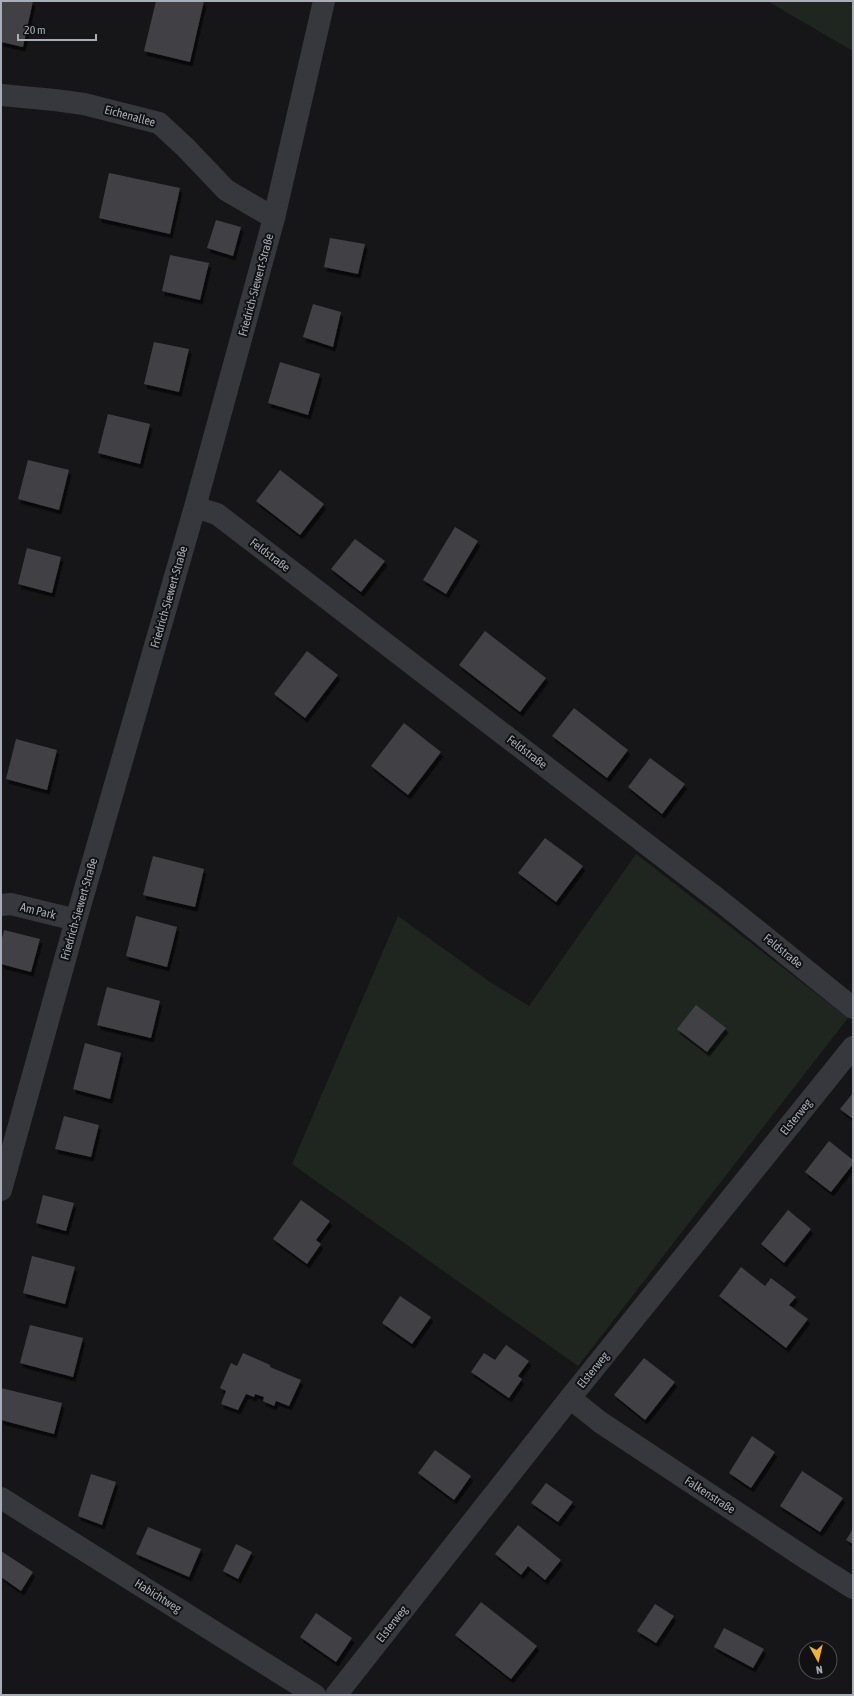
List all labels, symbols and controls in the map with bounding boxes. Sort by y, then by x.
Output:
scale bar [18,16,96,42]
text: 20 m [24,23,46,37]
street label: Eichenallee [103,103,157,129]
street label: Friedrich-Siewert-Straße [236,232,276,338]
street label: Feldstraße [247,535,293,575]
street label: Friedrich-Siewert-Straße [148,544,190,650]
street label: Feldstraße [504,732,550,772]
street label: Friedrich-Siewert-Straße [58,856,100,962]
street label: Am Park [19,900,58,922]
street label: Feldstraße [761,931,805,971]
street label: Elsterweg [777,1095,815,1138]
street label: Elsterweg [574,1348,612,1391]
street label: Falkenstraße [682,1474,738,1516]
street label: Habichtweg [132,1576,185,1616]
street label: Elsterweg [373,1602,411,1645]
north arrow [798,1640,838,1680]
text: N [815,1664,823,1676]

